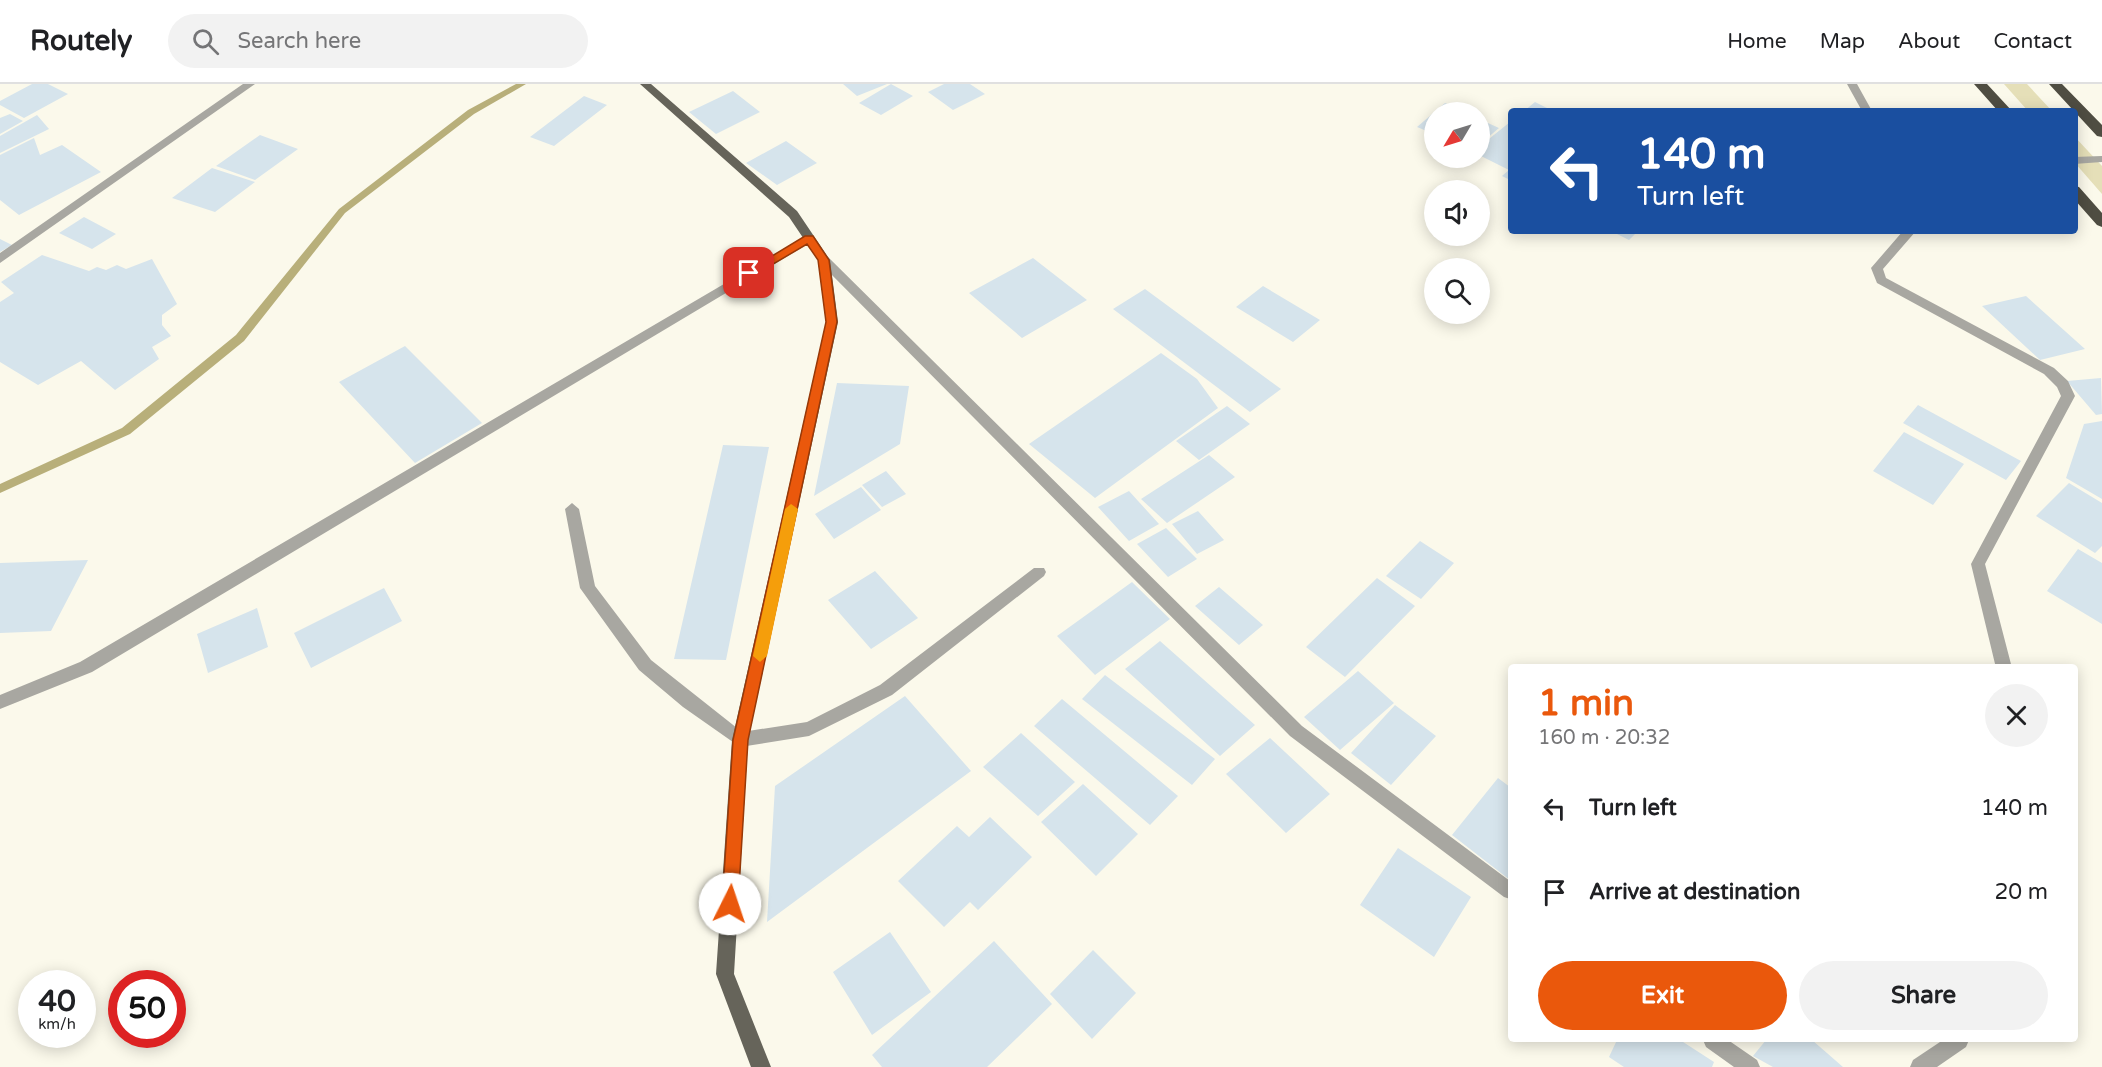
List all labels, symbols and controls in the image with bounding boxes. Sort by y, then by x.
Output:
search box [168,14,588,68]
text: Routely [30,24,132,58]
icon: search [189,25,222,58]
text: Search here [237,28,361,54]
text: Home [1727,29,1787,54]
text: Map [1820,29,1865,54]
text: About [1898,29,1960,54]
text: Contact [1993,29,2072,54]
north arrow [1424,102,1490,168]
map controls [1424,102,1490,324]
text: 140 m [1637,129,1766,180]
icon: left [1538,132,1616,210]
button: sound [1424,180,1490,246]
text: Turn left [1637,180,1744,213]
pin [723,247,774,298]
icon: arrive [732,256,765,289]
button: search [1424,258,1490,324]
text: 1 min [1538,682,1634,725]
button: close [1985,684,2048,747]
text: 160 m · 20:32 [1538,726,1670,750]
icon: left [1538,792,1571,825]
text: Turn left [1589,795,1677,821]
text: 140 m [1981,795,2048,821]
position arrow [698,872,762,936]
icon: arrive [1538,876,1571,909]
text: Arrive at destination [1589,879,1800,905]
text: 20 m [1994,879,2048,905]
button: Exit [1538,961,1787,1030]
button: Share [1799,961,2048,1030]
speed limit sign: 50 [108,970,186,1048]
text: 40 [38,983,76,1020]
text: km/h [38,1015,76,1033]

